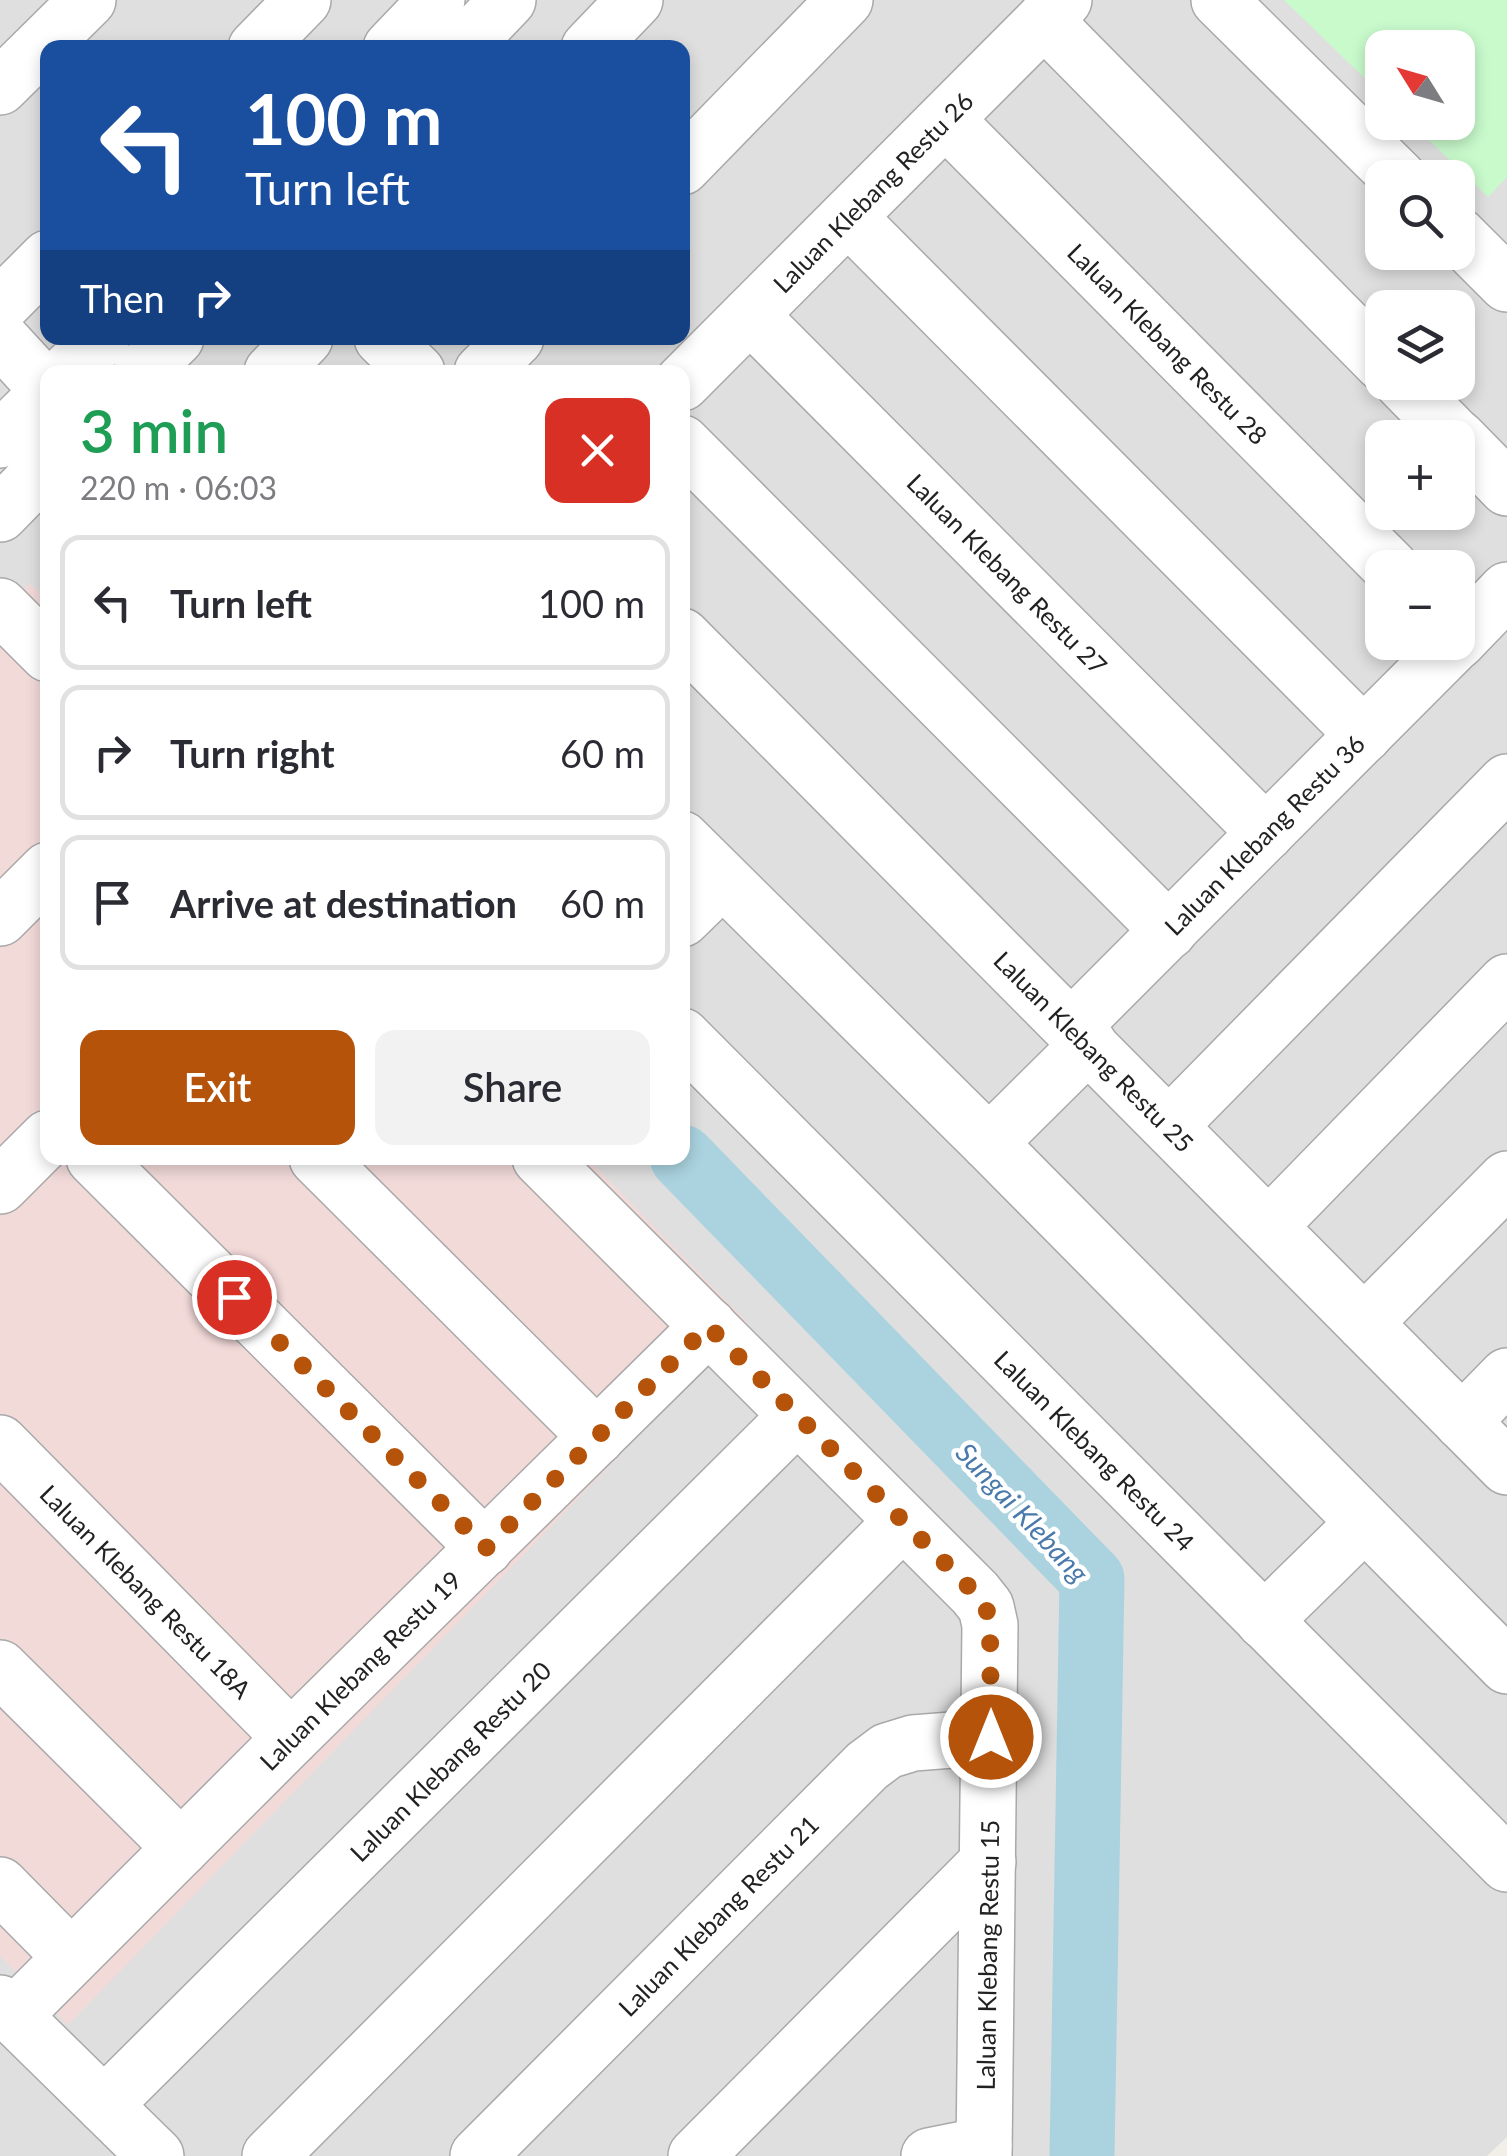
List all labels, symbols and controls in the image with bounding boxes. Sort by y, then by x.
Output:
north arrow [1365,30,1475,140]
map controls [1365,30,1475,660]
text: 100 m [245,76,442,160]
icon: left [80,80,210,210]
street label: Laluan Klebang Restu 26 [766,85,979,298]
button: search [1365,160,1475,270]
text: Turn left [245,161,410,215]
street label: Laluan Klebang Restu 28 [1062,237,1274,450]
icon: right [185,270,240,325]
text: Then [80,275,165,321]
button: layers [1365,290,1475,400]
text: 3 min [80,394,228,466]
button: close [545,398,650,503]
button: + [1365,420,1475,530]
street label: Laluan Klebang Restu 27 [901,467,1114,680]
text: 220 m · 06:03 [80,468,277,507]
button: − [1365,550,1475,660]
icon: left [85,575,140,630]
text: Turn left [170,580,312,626]
text: 100 m [538,580,645,626]
icon: right [85,725,140,780]
street label: Laluan Klebang Restu 36 [1158,728,1370,941]
text: Turn right [170,730,335,776]
text: 60 m [560,730,645,776]
icon: arrive [85,875,140,930]
text: Arrive at destination [170,880,517,926]
text: 60 m [560,880,645,926]
street label: Laluan Klebang Restu 25 [988,945,1200,1158]
button: Exit [80,1030,355,1145]
button: Share [375,1030,650,1145]
pin [192,1255,277,1340]
icon: arrive [207,1270,262,1325]
street label: Laluan Klebang Restu 24 [989,1344,1201,1557]
water label: Sungai Klebang [950,1435,1097,1589]
street label: Laluan Klebang Restu 18A [34,1478,258,1704]
street label: Laluan Klebang Restu 19 [253,1564,467,1776]
street label: Laluan Klebang Restu 20 [344,1655,557,1867]
position arrow [939,1685,1043,1789]
street label: Laluan Klebang Restu 21 [612,1809,824,2022]
street label: Laluan Klebang Restu 15 [970,1820,1004,2090]

